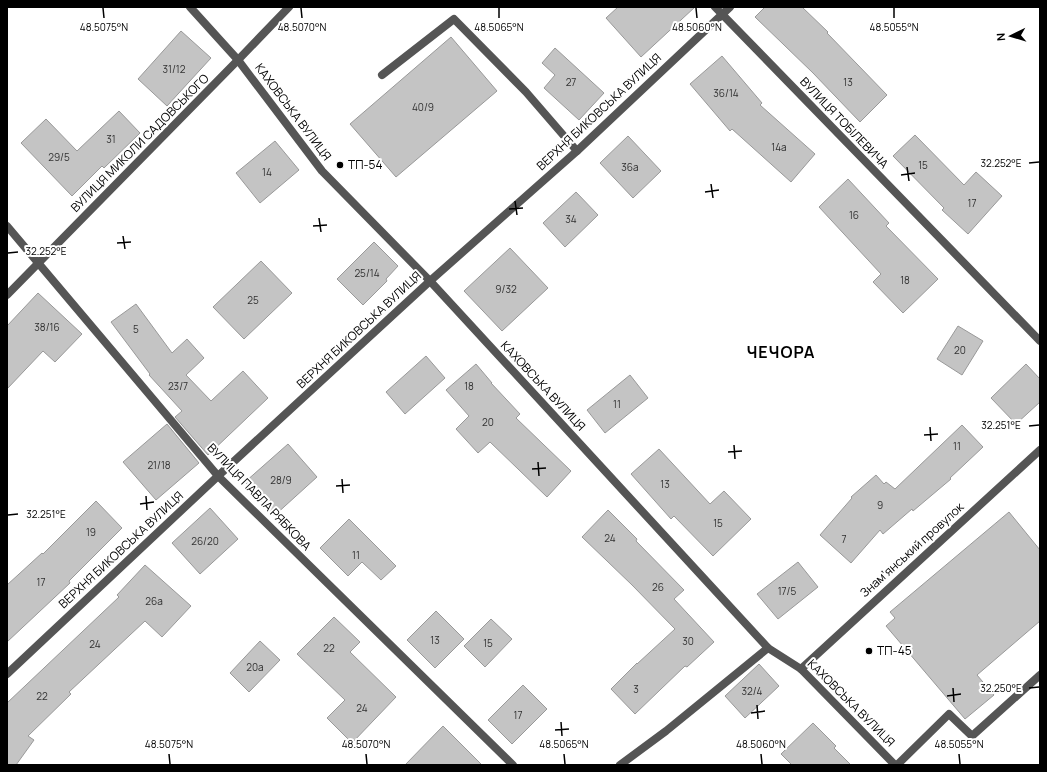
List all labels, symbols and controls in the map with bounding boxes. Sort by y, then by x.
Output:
north arrow [991,16,1031,56]
text: 48.5075°N [80,20,128,34]
text: 48.5070°N [278,20,326,34]
text: 48.5065°N [474,20,524,34]
text: 48.5060°N [672,20,722,34]
text: 48.5055°N [869,20,919,34]
text: N [993,32,1008,42]
street label: ВЕРХНЯ БИКОВСЬКА ВУЛИЦЯ [533,49,665,174]
street label: КАХОВСЬКА ВУЛИЦЯ [251,60,335,164]
house number: 31/12 [163,62,186,76]
street label: ВУЛИЦЯ МИКОЛИ САДОВСЬКОГО [67,70,213,215]
street label: ВУЛИЦЯ ТОБІЛЕВИЧА [796,73,893,172]
house number: 27 [566,75,576,89]
house number: 13 [843,75,853,89]
house number: 36/14 [713,86,739,100]
house number: 40/9 [412,100,434,114]
house number: 31 [106,132,116,146]
house number: 14а [771,140,787,154]
house number: 29/5 [48,150,70,164]
place label: ТП-54 [348,156,383,173]
text: 32.252°E [981,156,1022,170]
house number: 15 [918,158,928,172]
marker: ТП-54 [335,160,345,170]
house number: 36а [621,160,639,174]
house number: 14 [262,165,272,179]
house number: 17 [968,196,976,210]
house number: 16 [849,208,859,222]
house number: 34 [565,212,577,226]
text: 32.252°E [26,244,67,258]
house number: 25/14 [354,266,380,280]
street label: ВЕРХНЯ БИКОВСЬКА ВУЛИЦЯ [293,267,425,392]
house number: 18 [900,273,910,287]
house number: 9/32 [495,282,517,296]
house number: 25 [247,293,259,307]
house number: 38/16 [34,320,60,334]
house number: 5 [133,322,139,336]
street label: КАХОВСЬКА ВУЛИЦЯ [497,337,590,434]
district label: ЧЕЧОРА [746,341,816,363]
house number: 20 [954,343,966,357]
house number: 23/7 [168,379,188,393]
house number: 18 [464,379,474,393]
house number: 11 [613,397,621,411]
house number: 20 [482,415,494,429]
text: 32.251°E [981,418,1021,432]
street label: ВУЛИЦЯ ПАВЛА РЯБКОВА [204,439,315,554]
house number: 11 [953,439,961,453]
house number: 21/18 [147,458,171,472]
house number: 28/9 [270,473,292,487]
house number: 13 [660,477,670,491]
street label: ВЕРХНЯ БИКОВСЬКА ВУЛИЦЯ [55,487,187,612]
street label: Знамʼянський провулок [856,498,968,601]
house number: 9 [877,498,883,512]
text: 32.251°E [26,507,66,521]
house number: 15 [713,516,723,530]
house number: 19 [86,525,96,539]
house number: 24 [604,531,616,545]
house number: 7 [841,532,847,546]
house number: 26/20 [191,534,219,548]
house number: 11 [352,548,360,562]
house number: 17 [37,575,45,589]
house number: 26 [652,580,664,594]
house number: 17/5 [778,584,797,598]
house number: 26а [145,594,163,608]
house number: 13 [430,633,440,647]
house number: 30 [682,634,694,648]
house number: 15 [483,636,493,650]
house number: 24 [89,637,101,651]
house number: 22 [323,641,335,655]
place label: ТП-45 [877,642,912,659]
marker: ТП-45 [864,646,874,656]
street label: КАХОВСЬКА ВУЛИЦЯ [804,655,899,750]
house number: 20а [246,660,264,674]
text: 32.250°E [980,681,1022,695]
house number: 3 [633,682,639,696]
house number: 32/4 [741,684,763,698]
house number: 22 [36,689,48,703]
house number: 24 [356,701,368,715]
house number: 17 [514,708,522,722]
text: 48.5075°N [145,737,193,751]
text: 48.5070°N [342,737,390,751]
text: 48.5065°N [539,737,589,751]
text: 48.5060°N [736,737,786,751]
text: 48.5055°N [934,737,984,751]

